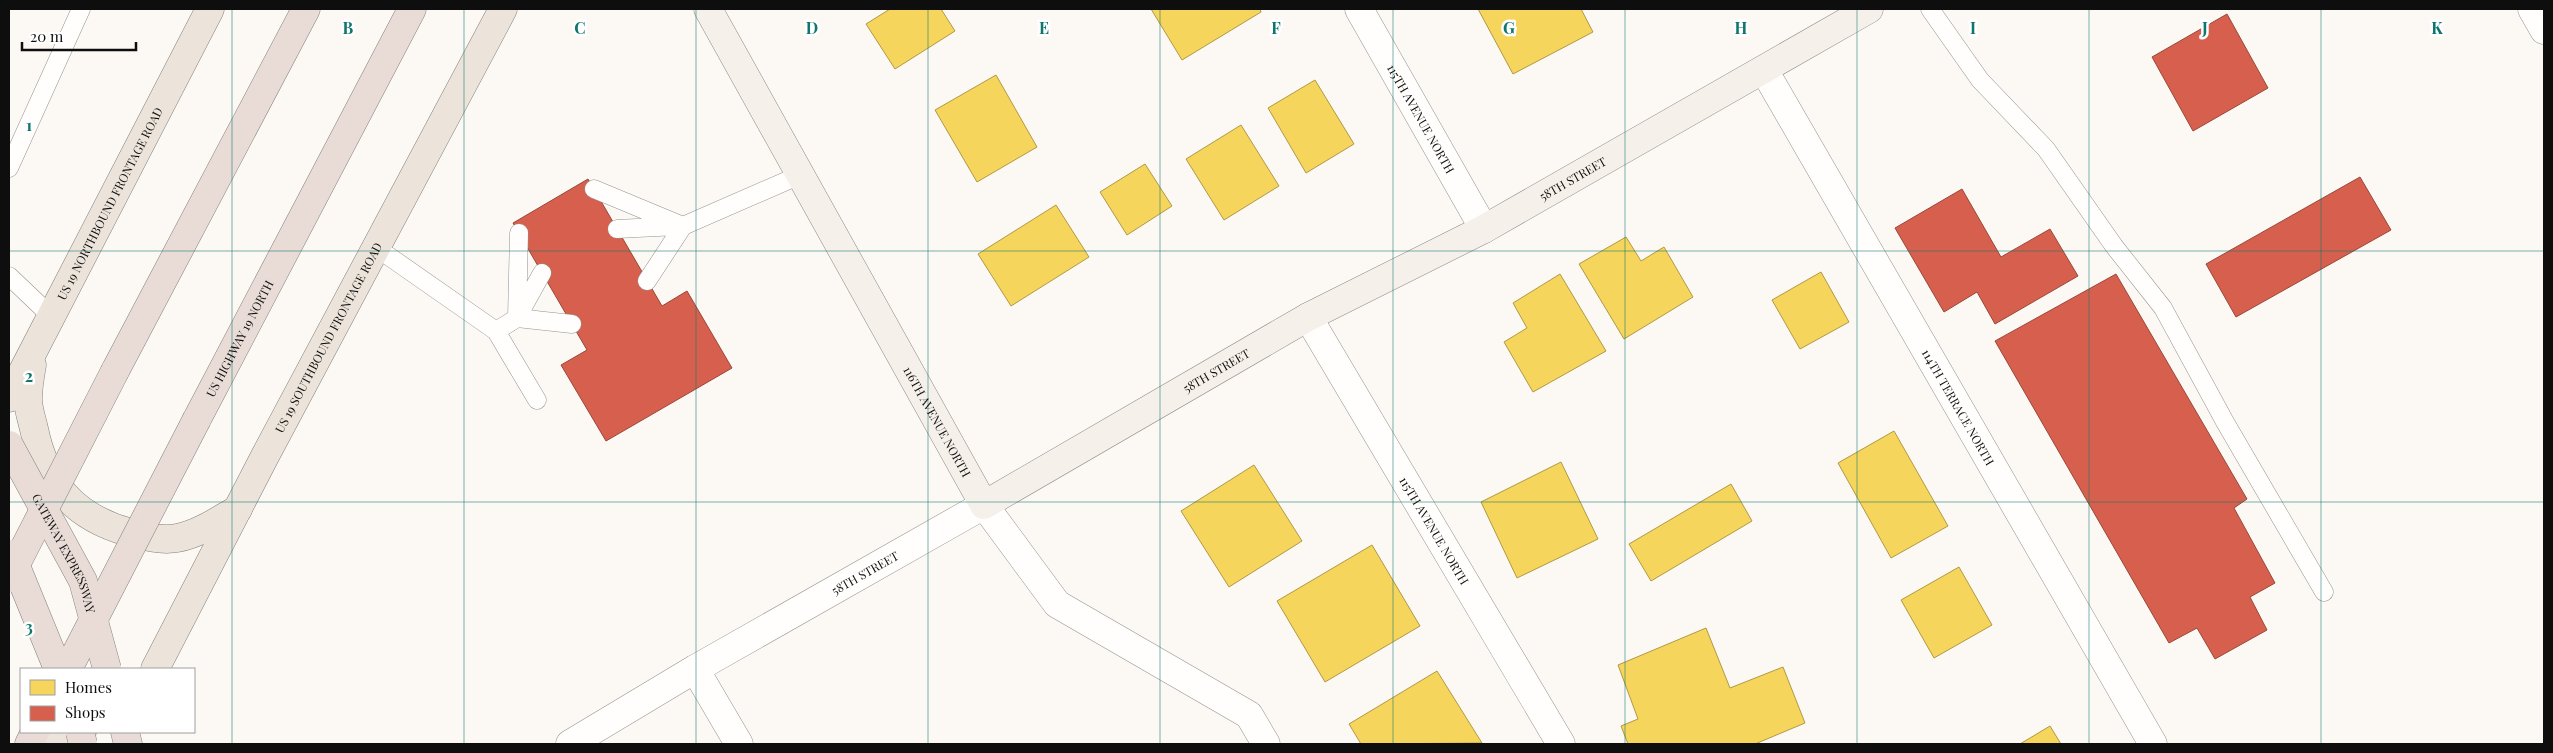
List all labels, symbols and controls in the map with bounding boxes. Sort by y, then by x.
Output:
text: B [343,17,354,38]
text: C [574,17,586,38]
text: D [806,17,818,38]
text: E [1039,17,1049,38]
text: F [1271,17,1281,38]
text: G [1503,17,1515,38]
text: H [1735,17,1748,38]
text: I [1970,17,1976,38]
text: J [2201,17,2208,38]
text: K [2431,17,2443,38]
scale bar [22,20,136,52]
text: 20 m [30,26,64,46]
street label: 115TH AVENUE NORTH [1384,61,1459,176]
street label: US 19 NORTHBOUND FRONTAGE ROAD [53,104,166,303]
text: 1 [26,114,32,135]
street label: 58TH STREET [1536,153,1609,204]
street label: US 19 SOUTHBOUND FRONTAGE ROAD [271,239,385,435]
street label: US HIGHWAY 19 NORTH [202,277,277,400]
street label: 58TH STREET [1180,344,1253,396]
street label: 114TH TERRACE NORTH [1919,346,1998,468]
street label: 116TH AVENUE NORTH [900,363,975,480]
text: 2 [25,365,33,386]
street label: 115TH AVENUE NORTH [1396,473,1473,587]
street label: GATEWAY EXPRESSWAY [29,491,100,616]
street label: 58TH STREET [828,547,902,598]
text: 3 [25,616,33,637]
legend [20,668,195,733]
text: Homes [65,677,112,697]
text: Shops [65,702,106,722]

